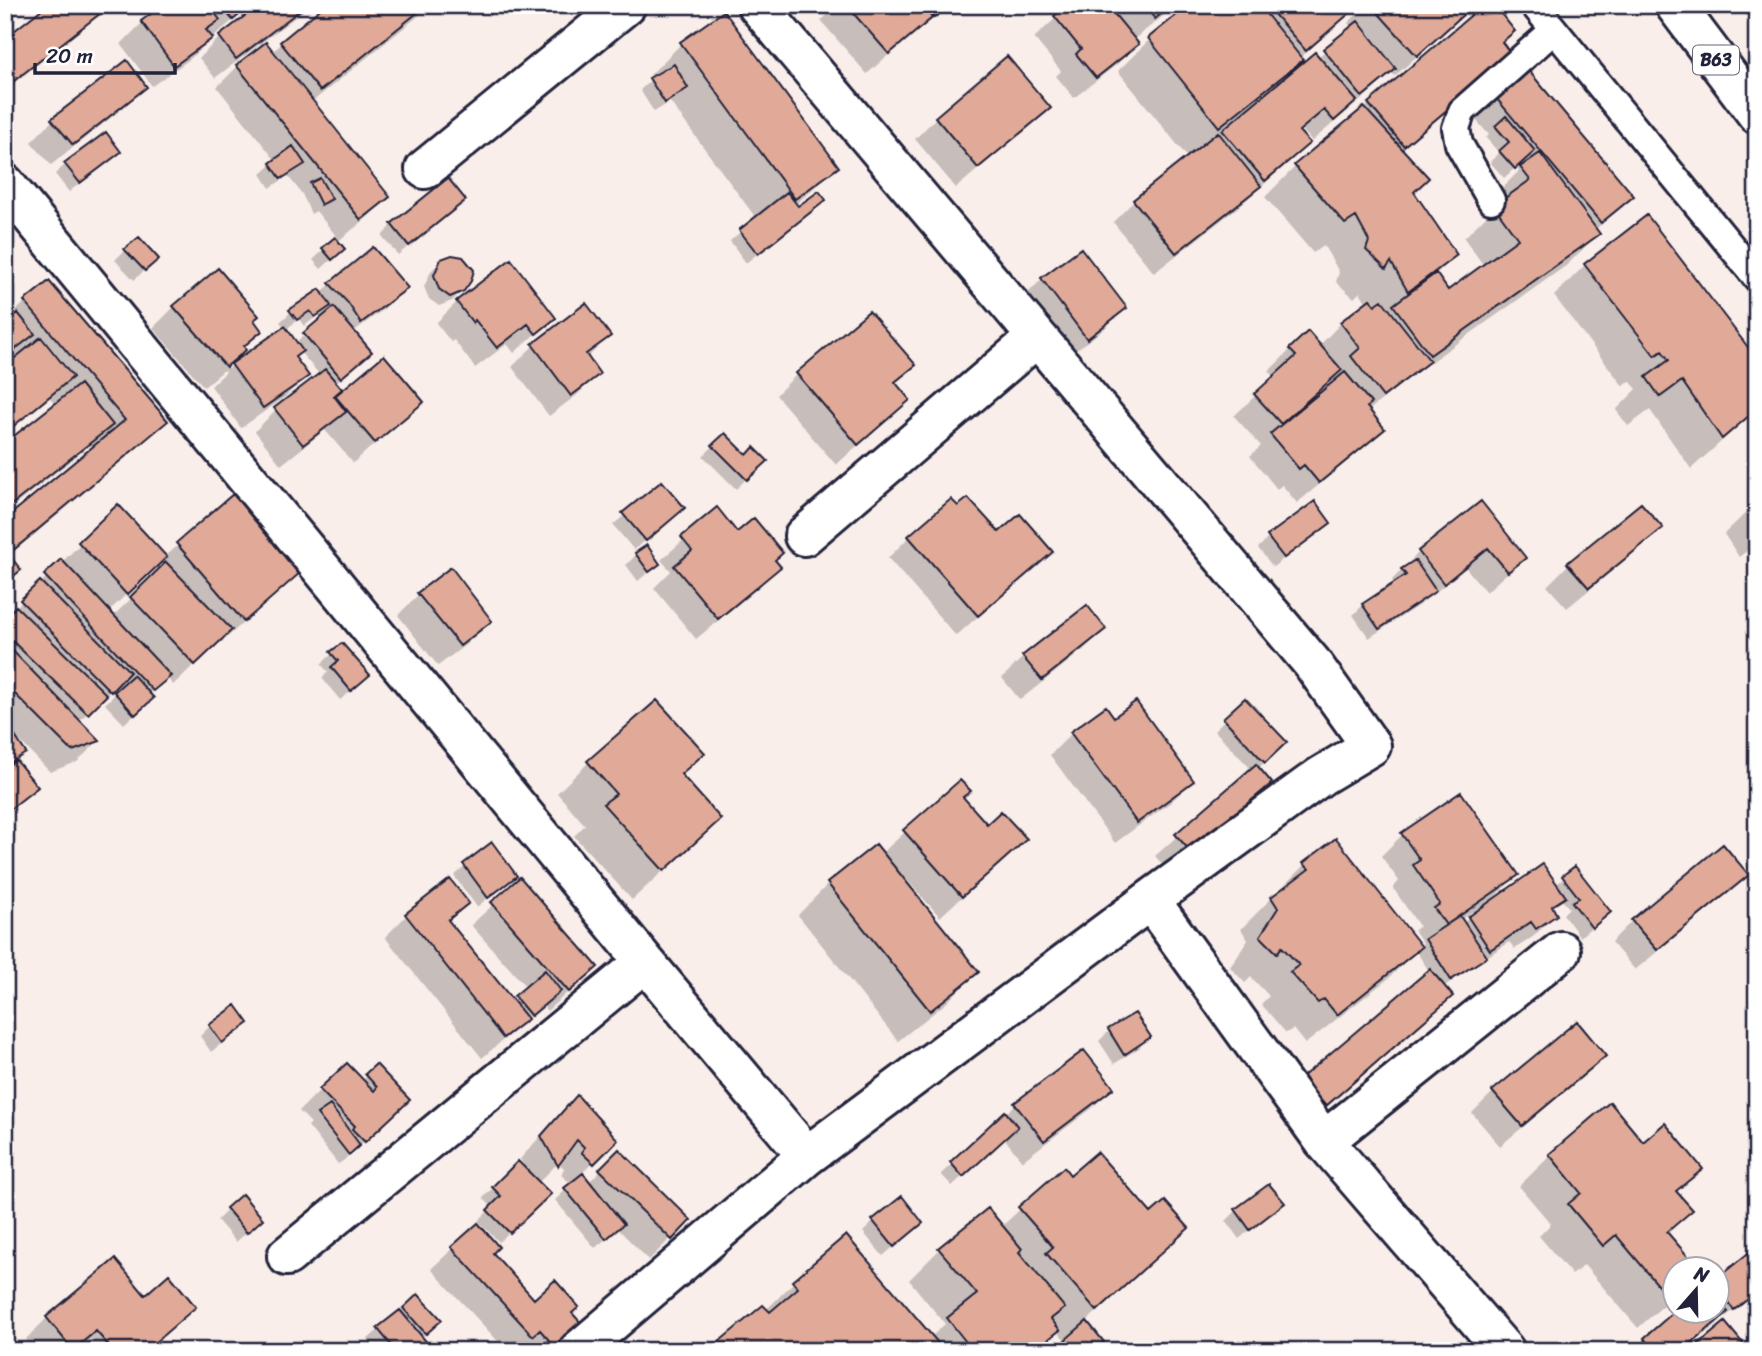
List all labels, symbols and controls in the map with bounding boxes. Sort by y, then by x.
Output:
scale bar [35,32,175,76]
text: 20 m [46,37,93,75]
road number: B63 [1693,46,1739,74]
north arrow [1660,1254,1730,1324]
text: N [1689,1256,1714,1293]

